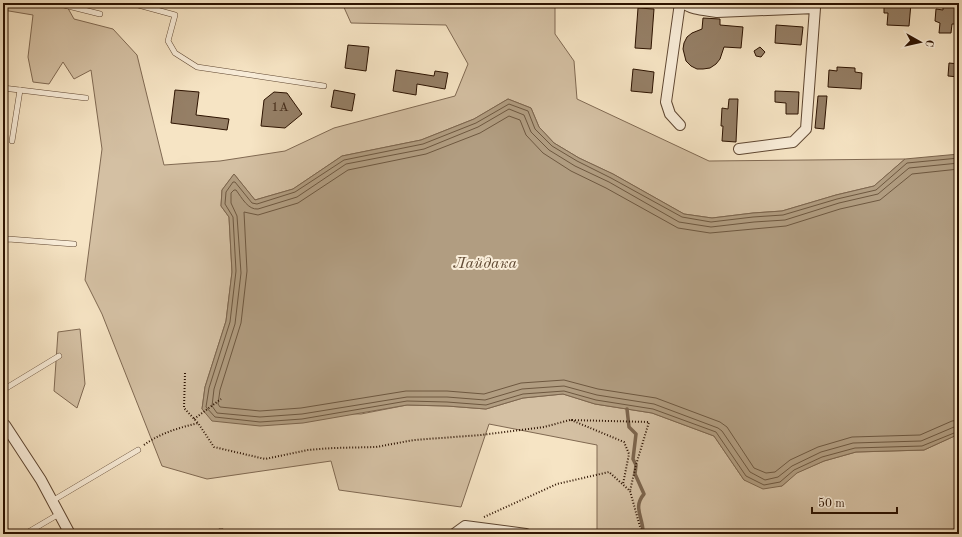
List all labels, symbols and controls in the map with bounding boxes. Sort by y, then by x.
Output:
north arrow [900,22,940,62]
text: С [922,39,934,48]
house number: 1А [271,101,289,114]
water label: Лайдака [453,256,517,272]
scale bar [812,489,897,515]
text: 50 m [818,497,845,510]

